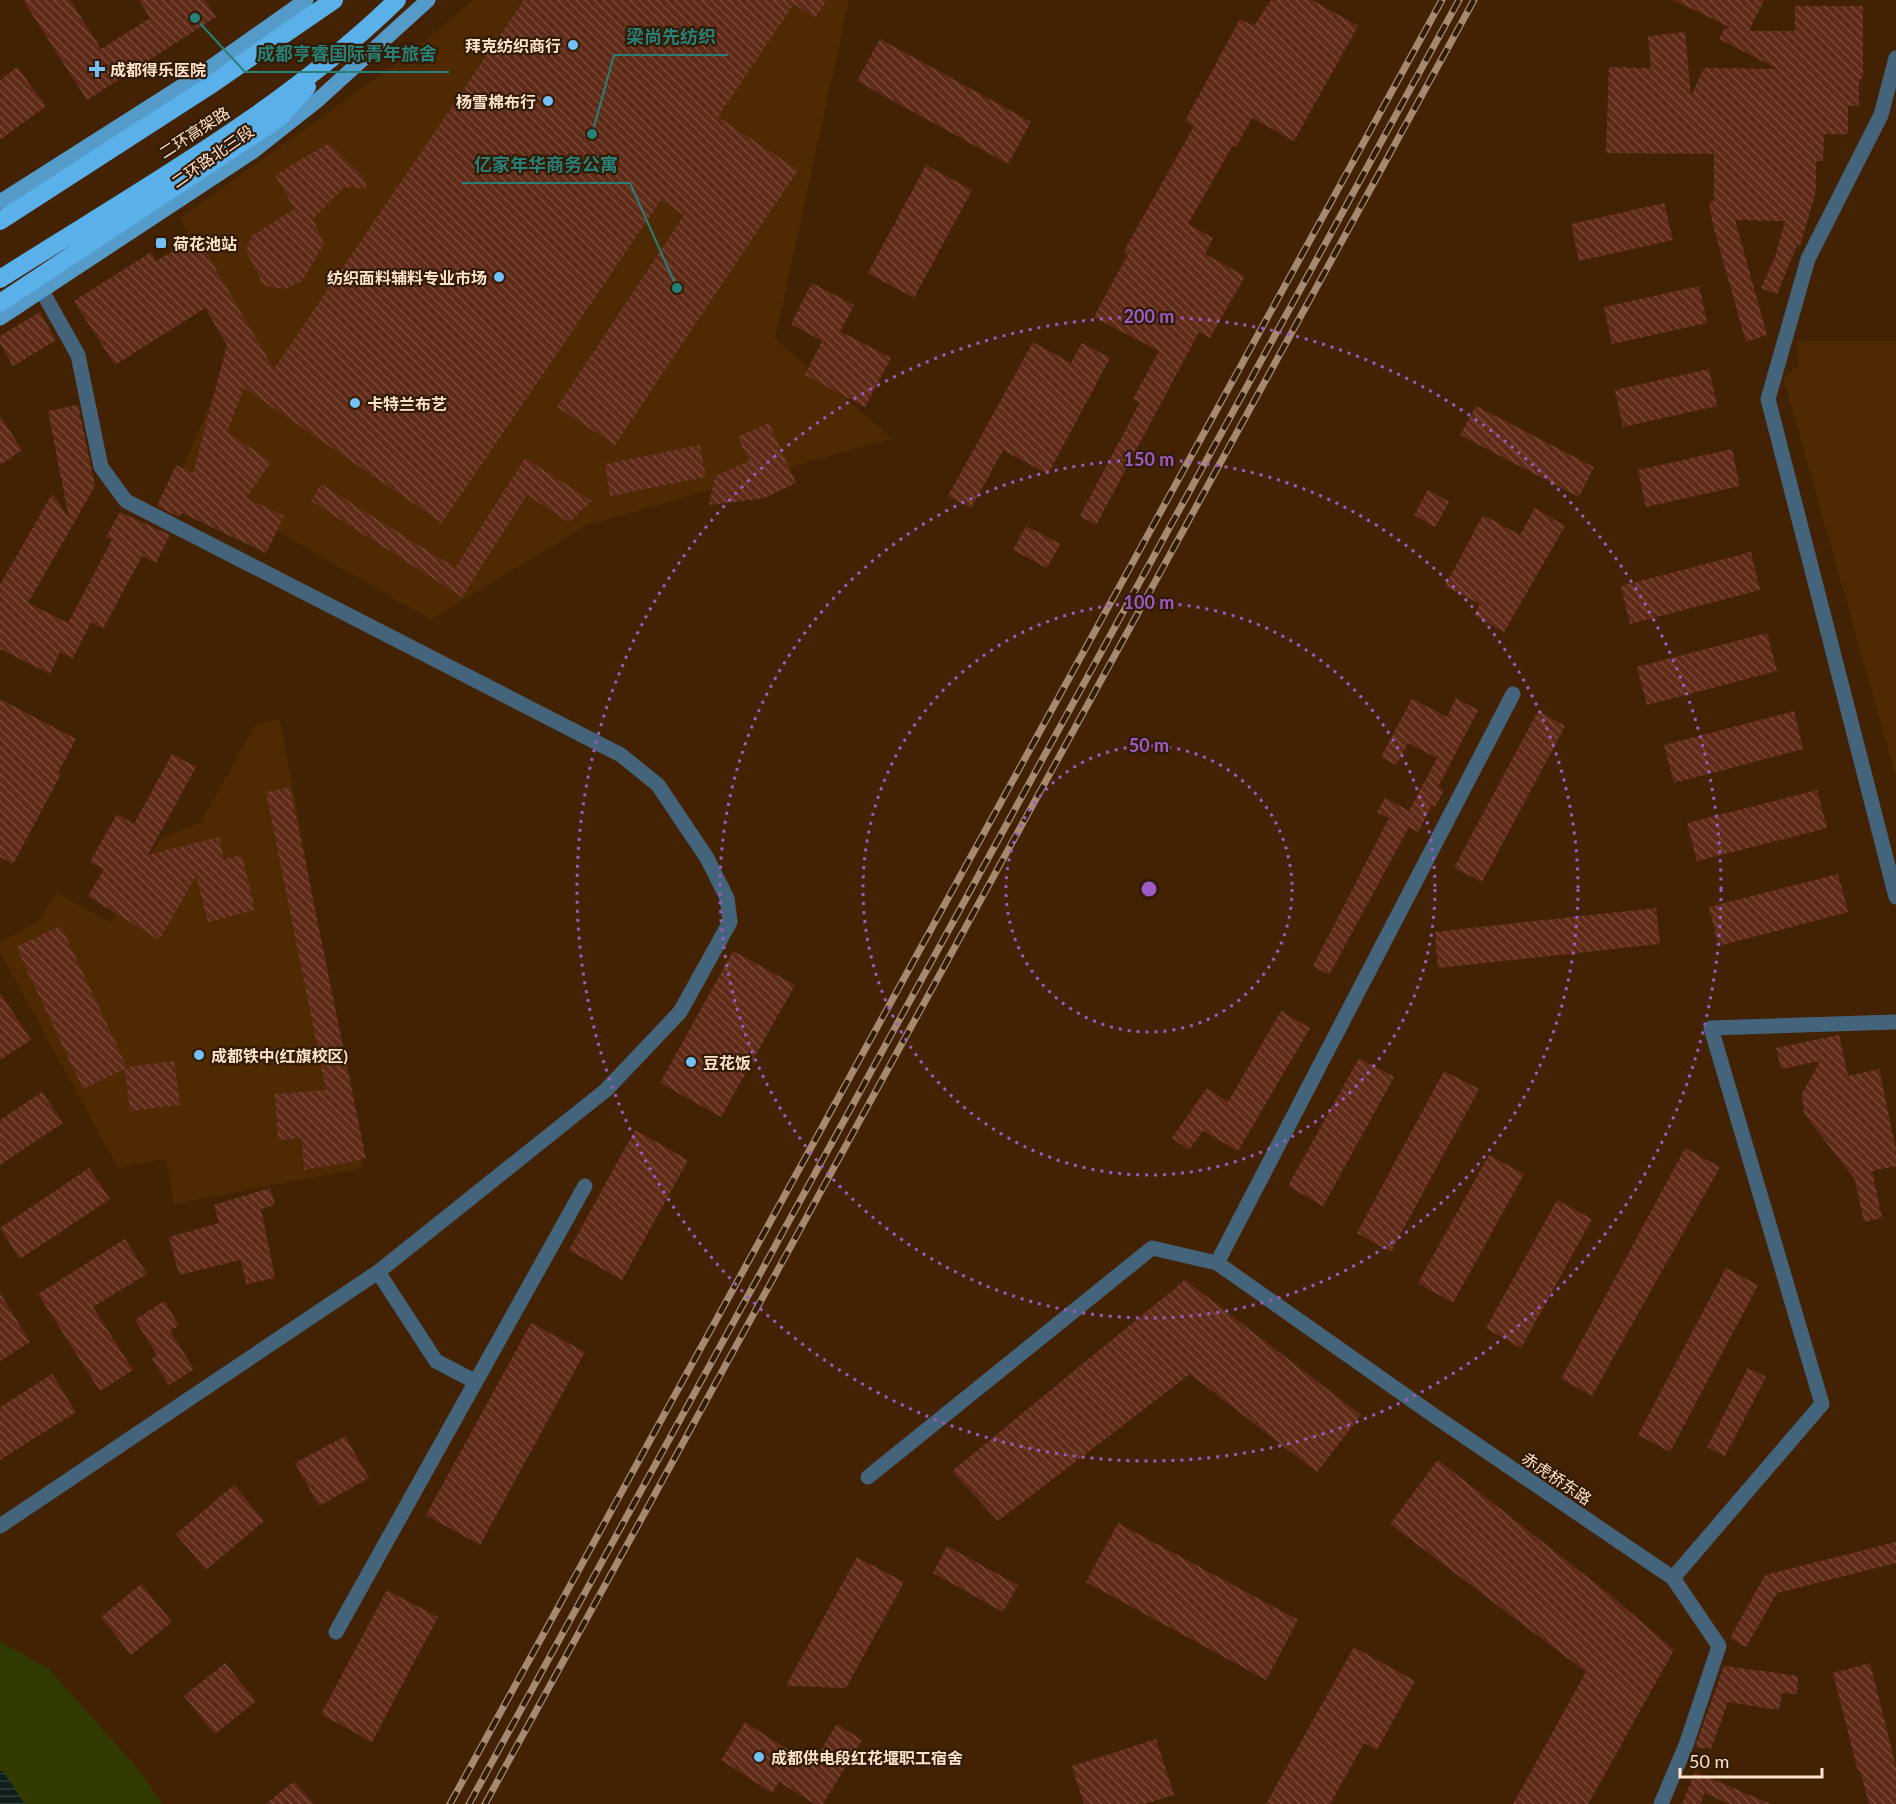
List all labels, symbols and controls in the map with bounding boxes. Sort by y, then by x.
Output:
callout: 梁尚先纺织 [614,19,728,55]
text: 梁尚先纺织 [626,25,716,47]
callout: 成都亨睿国际青年旅舍 [245,36,449,72]
place label: 拜克纺织商行 [465,36,561,55]
marker: 拜克纺织商行 [566,38,580,52]
text: 成都亨睿国际青年旅舍 [257,42,437,64]
marker: 成都得乐医院 [88,60,106,78]
place label: 成都得乐医院 [110,60,206,79]
place label: 杨雪棉布行 [456,92,536,111]
marker: 杨雪棉布行 [541,94,555,108]
street label: 二环高架路 [155,102,233,162]
street label: 二环路北三段 [167,121,257,191]
callout: 亿家年华商务公寓 [462,147,630,183]
text: 亿家年华商务公寓 [474,153,618,175]
place label: 荷花池站 [173,234,237,253]
marker: 荷花池站 [154,236,168,250]
place label: 纺织面料辅料专业市场 [327,268,487,287]
marker: 纺织面料辅料专业市场 [492,270,506,284]
text: 200 m [1124,305,1174,327]
place label: 卡特兰布艺 [367,394,447,413]
marker: 卡特兰布艺 [348,396,362,410]
text: 150 m [1124,448,1174,470]
text: 100 m [1124,591,1174,613]
text: 50 m [1129,734,1169,756]
centre of rings [1139,879,1159,899]
place label: 成都铁中(红旗校区) [211,1046,348,1065]
marker: 成都铁中(红旗校区) [192,1048,206,1062]
place label: 豆花饭 [703,1053,751,1072]
marker: 豆花饭 [684,1055,698,1069]
street label: 赤虎桥东路 [1519,1448,1595,1508]
scale bar [1680,1741,1822,1779]
place label: 成都供电段红花堰职工宿舍 [771,1748,963,1767]
marker: 成都供电段红花堰职工宿舍 [752,1750,766,1764]
text: 50 m [1689,1750,1729,1772]

